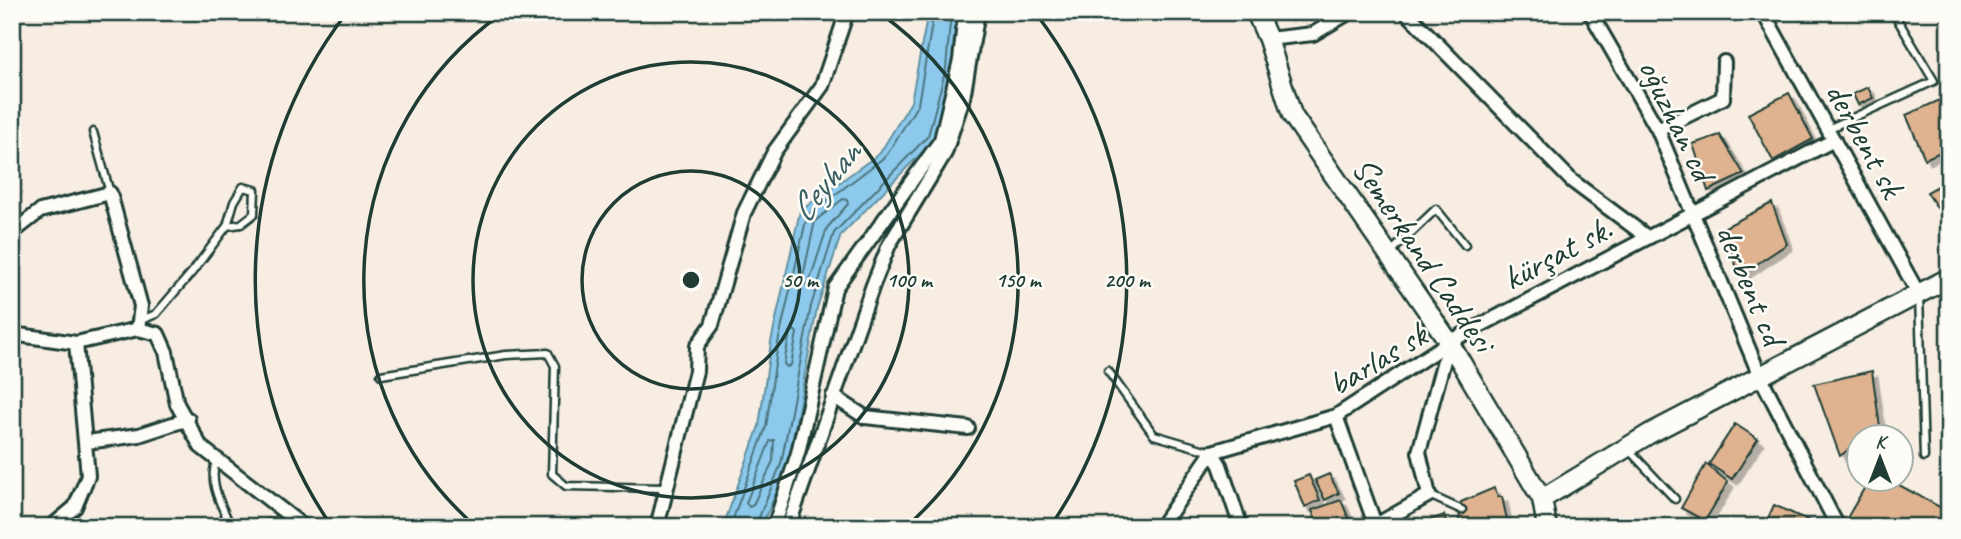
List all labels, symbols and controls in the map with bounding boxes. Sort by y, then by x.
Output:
street label: oğuzhan cd [1628,51,1728,192]
street label: derbent sk [1815,74,1916,208]
water label: Ceyhan [778,129,873,231]
street label: Semerkand Caddesi [1342,148,1508,364]
street label: kürşat sk. [1495,206,1620,301]
street label: derbent cd [1705,217,1798,356]
text: 50 m [782,267,820,293]
text: 100 m [886,267,934,293]
text: 150 m [995,267,1043,293]
text: 200 m [1104,267,1152,293]
centre of rings [679,268,703,292]
street label: barlas sk [1319,311,1437,406]
north arrow [1846,424,1916,494]
text: K [1875,430,1889,454]

